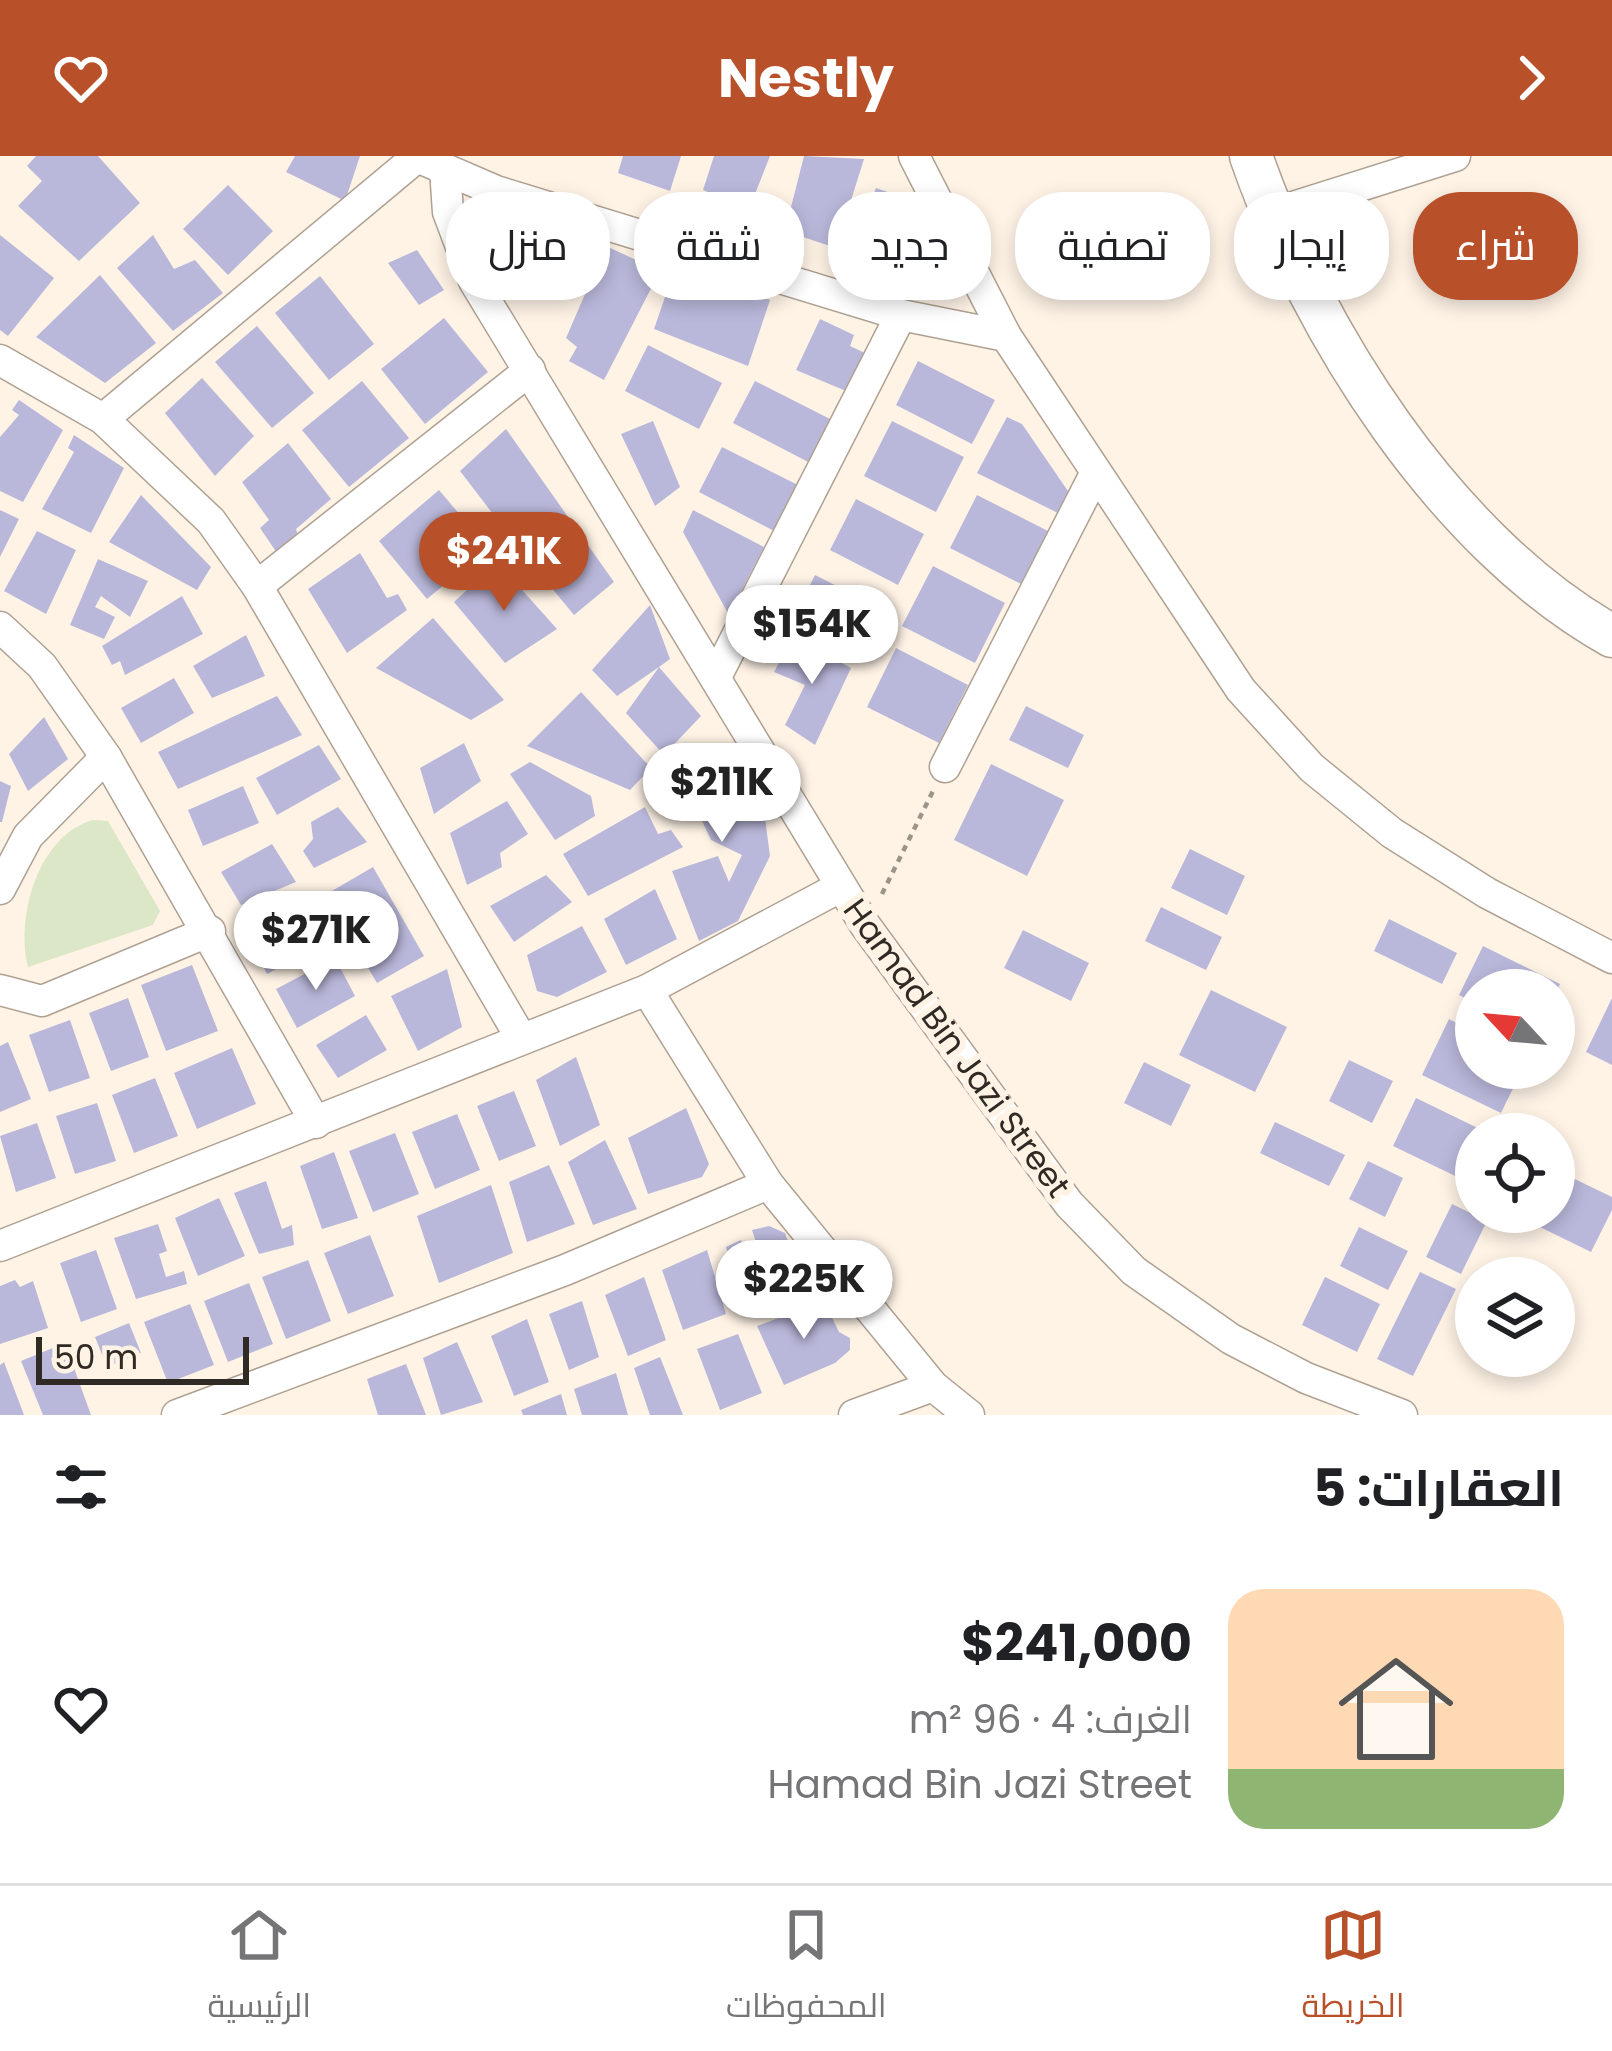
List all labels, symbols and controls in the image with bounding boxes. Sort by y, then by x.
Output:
text: Nestly [718,40,894,116]
icon: heart [48,45,114,111]
icon: forward [1498,45,1564,111]
chip: منزل [446,192,610,300]
chip: شقة [634,192,804,300]
chip: جديد [828,192,991,300]
chip: تصفية [1015,192,1210,300]
chip: إيجار [1234,192,1389,300]
chip: شراء [1413,192,1578,300]
pin: $241K [420,512,588,614]
text: $241K [446,523,562,578]
pin: $154K [728,585,896,687]
text: $154K [752,596,872,651]
pin: $211K [638,743,806,845]
text: $211K [670,754,774,809]
street label: Hamad Bin Jazi Street [832,889,1082,1207]
pin: $271K [232,891,400,993]
text: $271K [261,902,371,957]
north arrow [1455,969,1575,1089]
map controls [1455,969,1575,1377]
button: locate [1455,1113,1575,1233]
pin: $225K [720,1240,888,1342]
text: $225K [743,1251,865,1306]
button: layers [1455,1257,1575,1377]
scale bar [36,1331,249,1384]
text: 50 m [54,1334,138,1381]
text: العقارات: 5 [1313,1452,1564,1524]
icon: filters [48,1454,114,1520]
text: $241,000 [961,1607,1192,1679]
icon: home [1324,1637,1468,1781]
icon: heart [48,1676,114,1742]
text: الغرف: 4 · 96 m² [909,1692,1192,1747]
text: Hamad Bin Jazi Street [767,1757,1192,1812]
tab: الرئيسية [208,1902,311,2036]
tab: المحفوظات [726,1902,887,2036]
tab: الخريطة [1302,1902,1405,2036]

